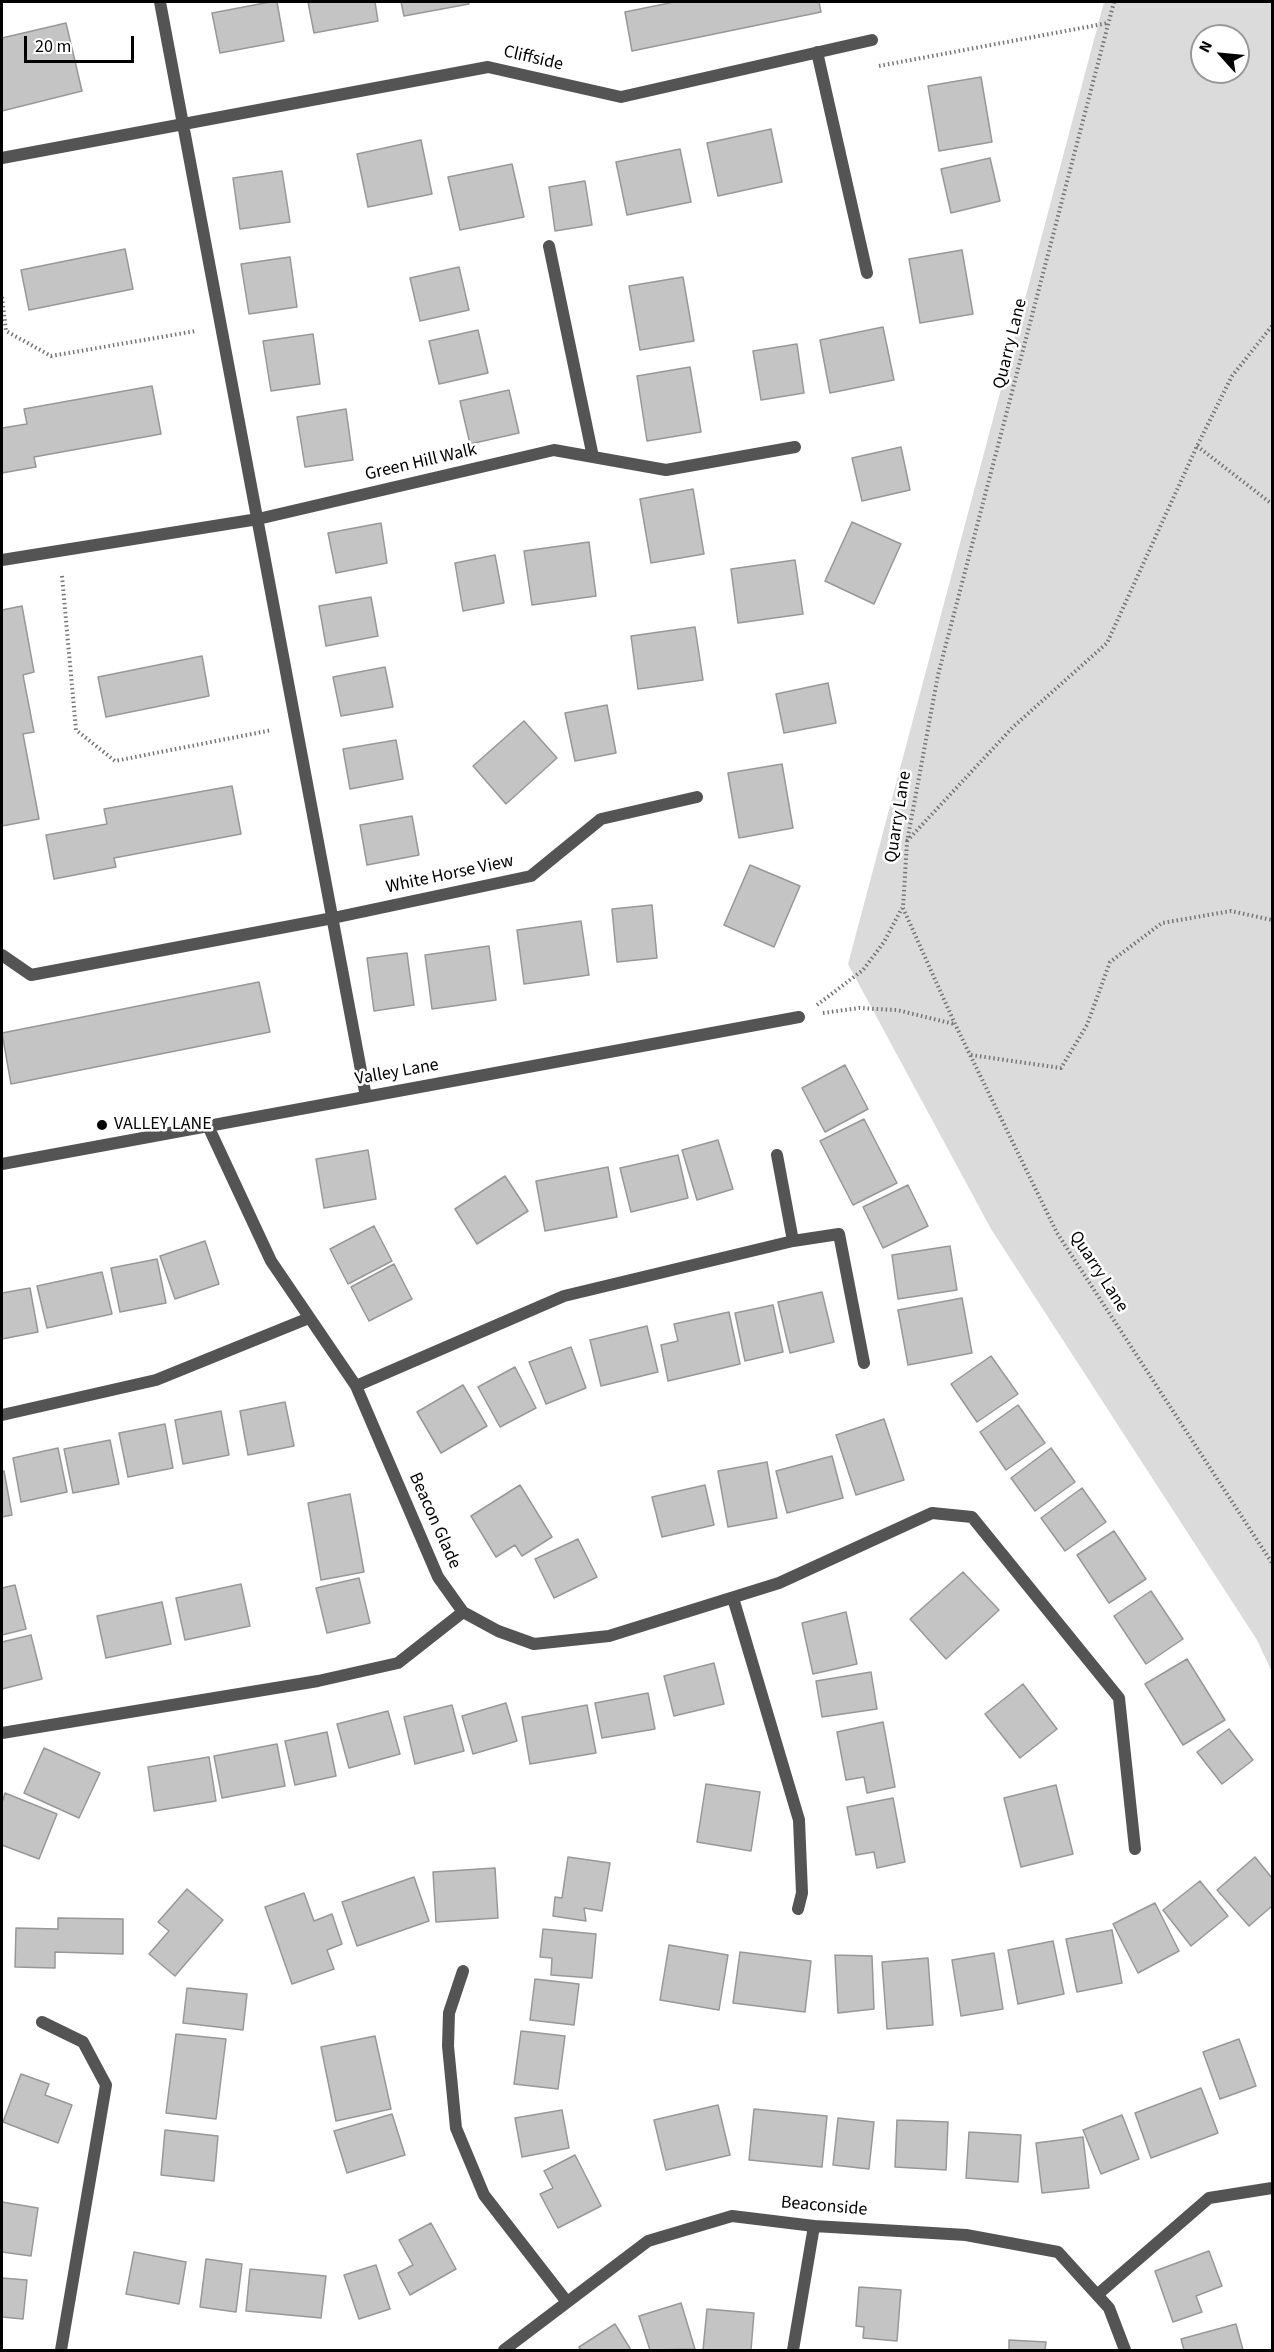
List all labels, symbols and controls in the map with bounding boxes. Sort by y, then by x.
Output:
scale bar [27,24,136,62]
north arrow [1190,24,1250,84]
text: 20 m [35,34,71,59]
text: N [1194,37,1218,56]
street label: Cliffside [501,42,565,76]
street label: Quarry Lane [989,297,1033,391]
street label: Green Hill Walk [363,440,479,486]
street label: Quarry Lane [881,770,917,864]
street label: White Horse View [384,851,516,899]
street label: Valley Lane [353,1055,441,1091]
place label: VALLEY LANE [114,1114,212,1136]
marker: VALLEY LANE [95,1118,109,1132]
street label: Quarry Lane [1064,1227,1132,1317]
street label: Beacon Glade [403,1470,465,1572]
street label: Beaconside [780,2192,868,2222]

